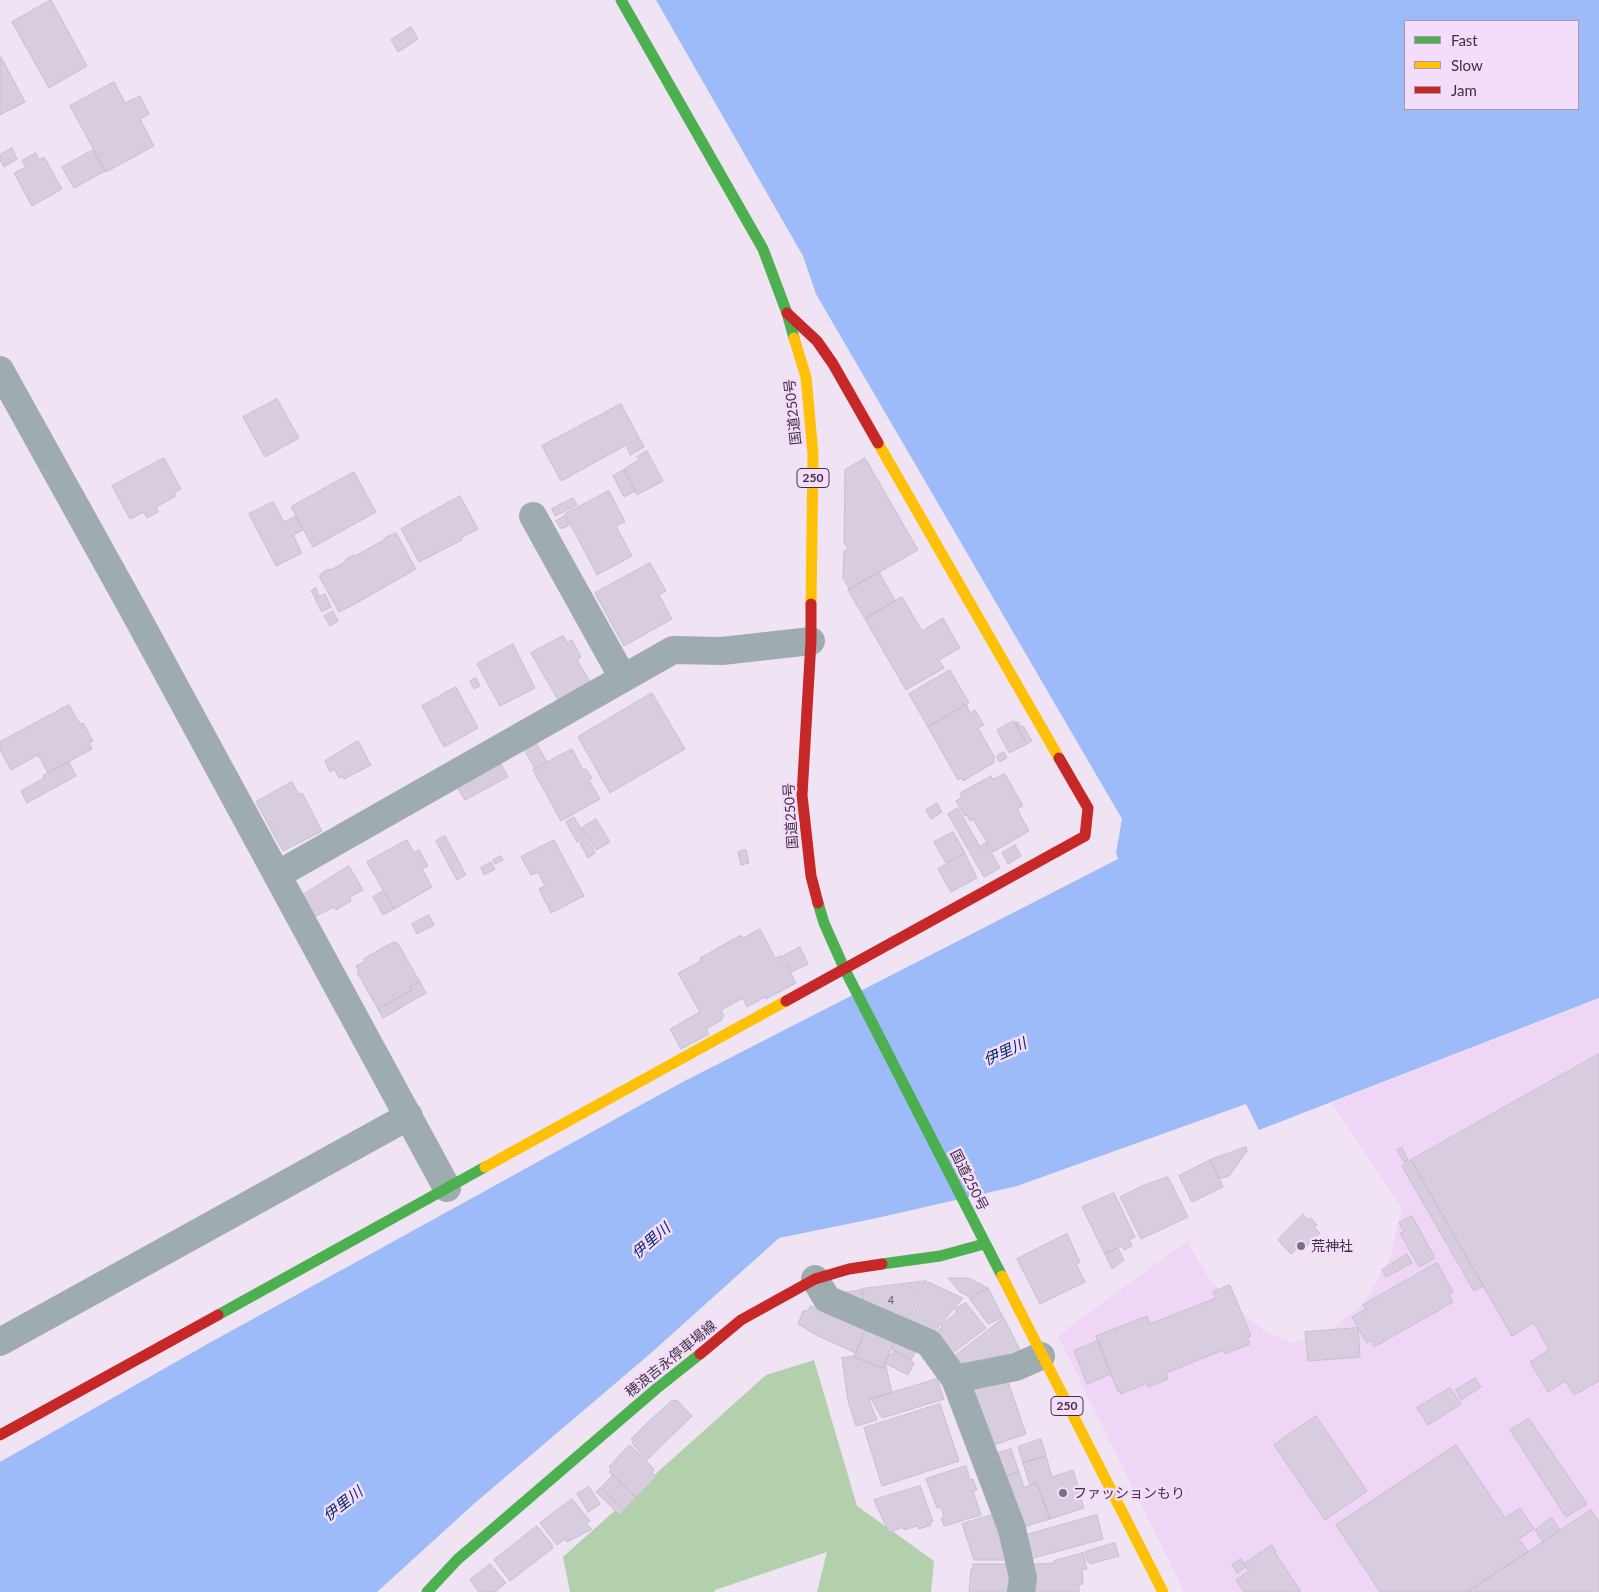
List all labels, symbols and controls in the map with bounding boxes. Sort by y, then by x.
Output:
legend [1404,20,1579,110]
text: Fast [1451,31,1478,49]
text: Slow [1451,56,1483,74]
text: Jam [1451,81,1477,99]
street label: 国道250号 [781,378,805,446]
road number: 250 [797,468,829,488]
street label: 国道250号 [780,782,802,850]
water label: 伊里川 [981,1035,1029,1069]
street label: 国道250号 [946,1147,992,1213]
water label: 伊里川 [628,1219,674,1263]
place label: 荒神社 [1311,1238,1353,1254]
marker: 荒神社 [1295,1240,1307,1252]
house number: 4 [888,1293,894,1307]
street label: 穂浪吉永停車場線 [622,1317,720,1401]
road number: 250 [1051,1396,1083,1415]
water label: 伊里川 [320,1483,366,1525]
place label: ファッションもり [1073,1485,1185,1501]
marker: ファッションもり [1057,1487,1069,1499]

